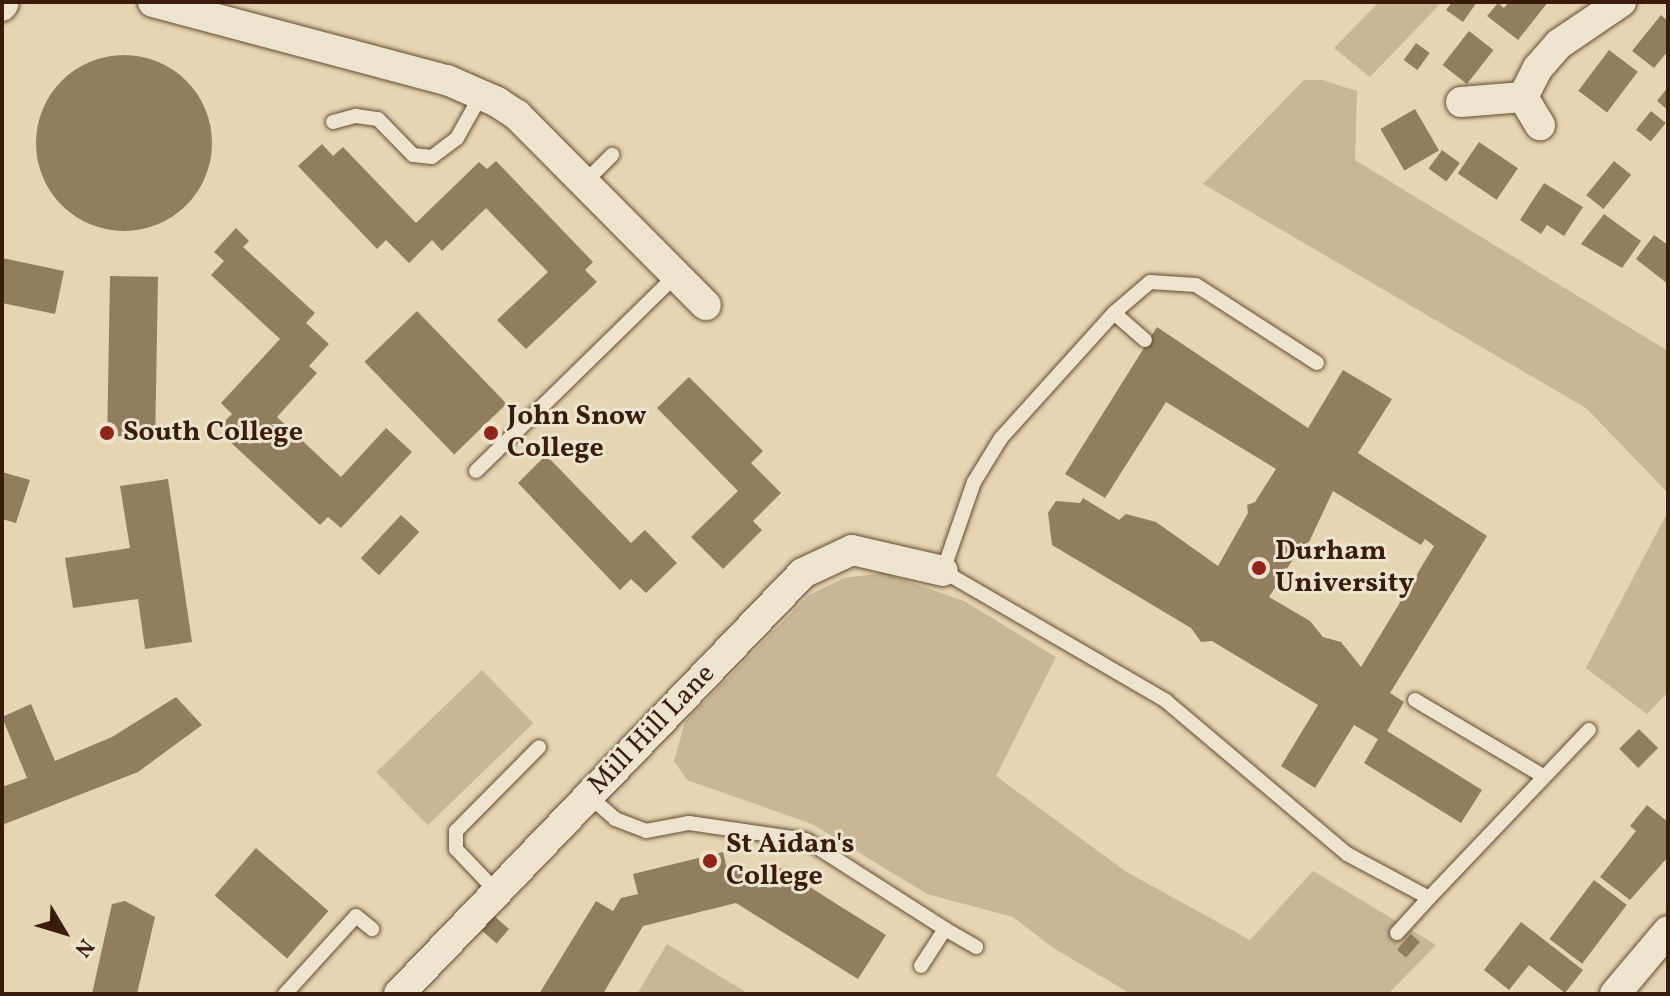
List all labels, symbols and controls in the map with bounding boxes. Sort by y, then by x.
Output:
place label: John Snow College [507,400,647,466]
place label: South College [123,416,303,450]
marker: South College [98,424,116,442]
marker: John Snow College [482,424,500,442]
place label: Durham University [1275,535,1414,601]
marker: Durham University [1250,559,1268,577]
street label: Mill Hill Lane [581,658,723,802]
place label: St Aidan's College [726,828,854,894]
marker: St Aidan's College [701,852,719,870]
north arrow [24,892,104,972]
text: N [66,931,100,963]

